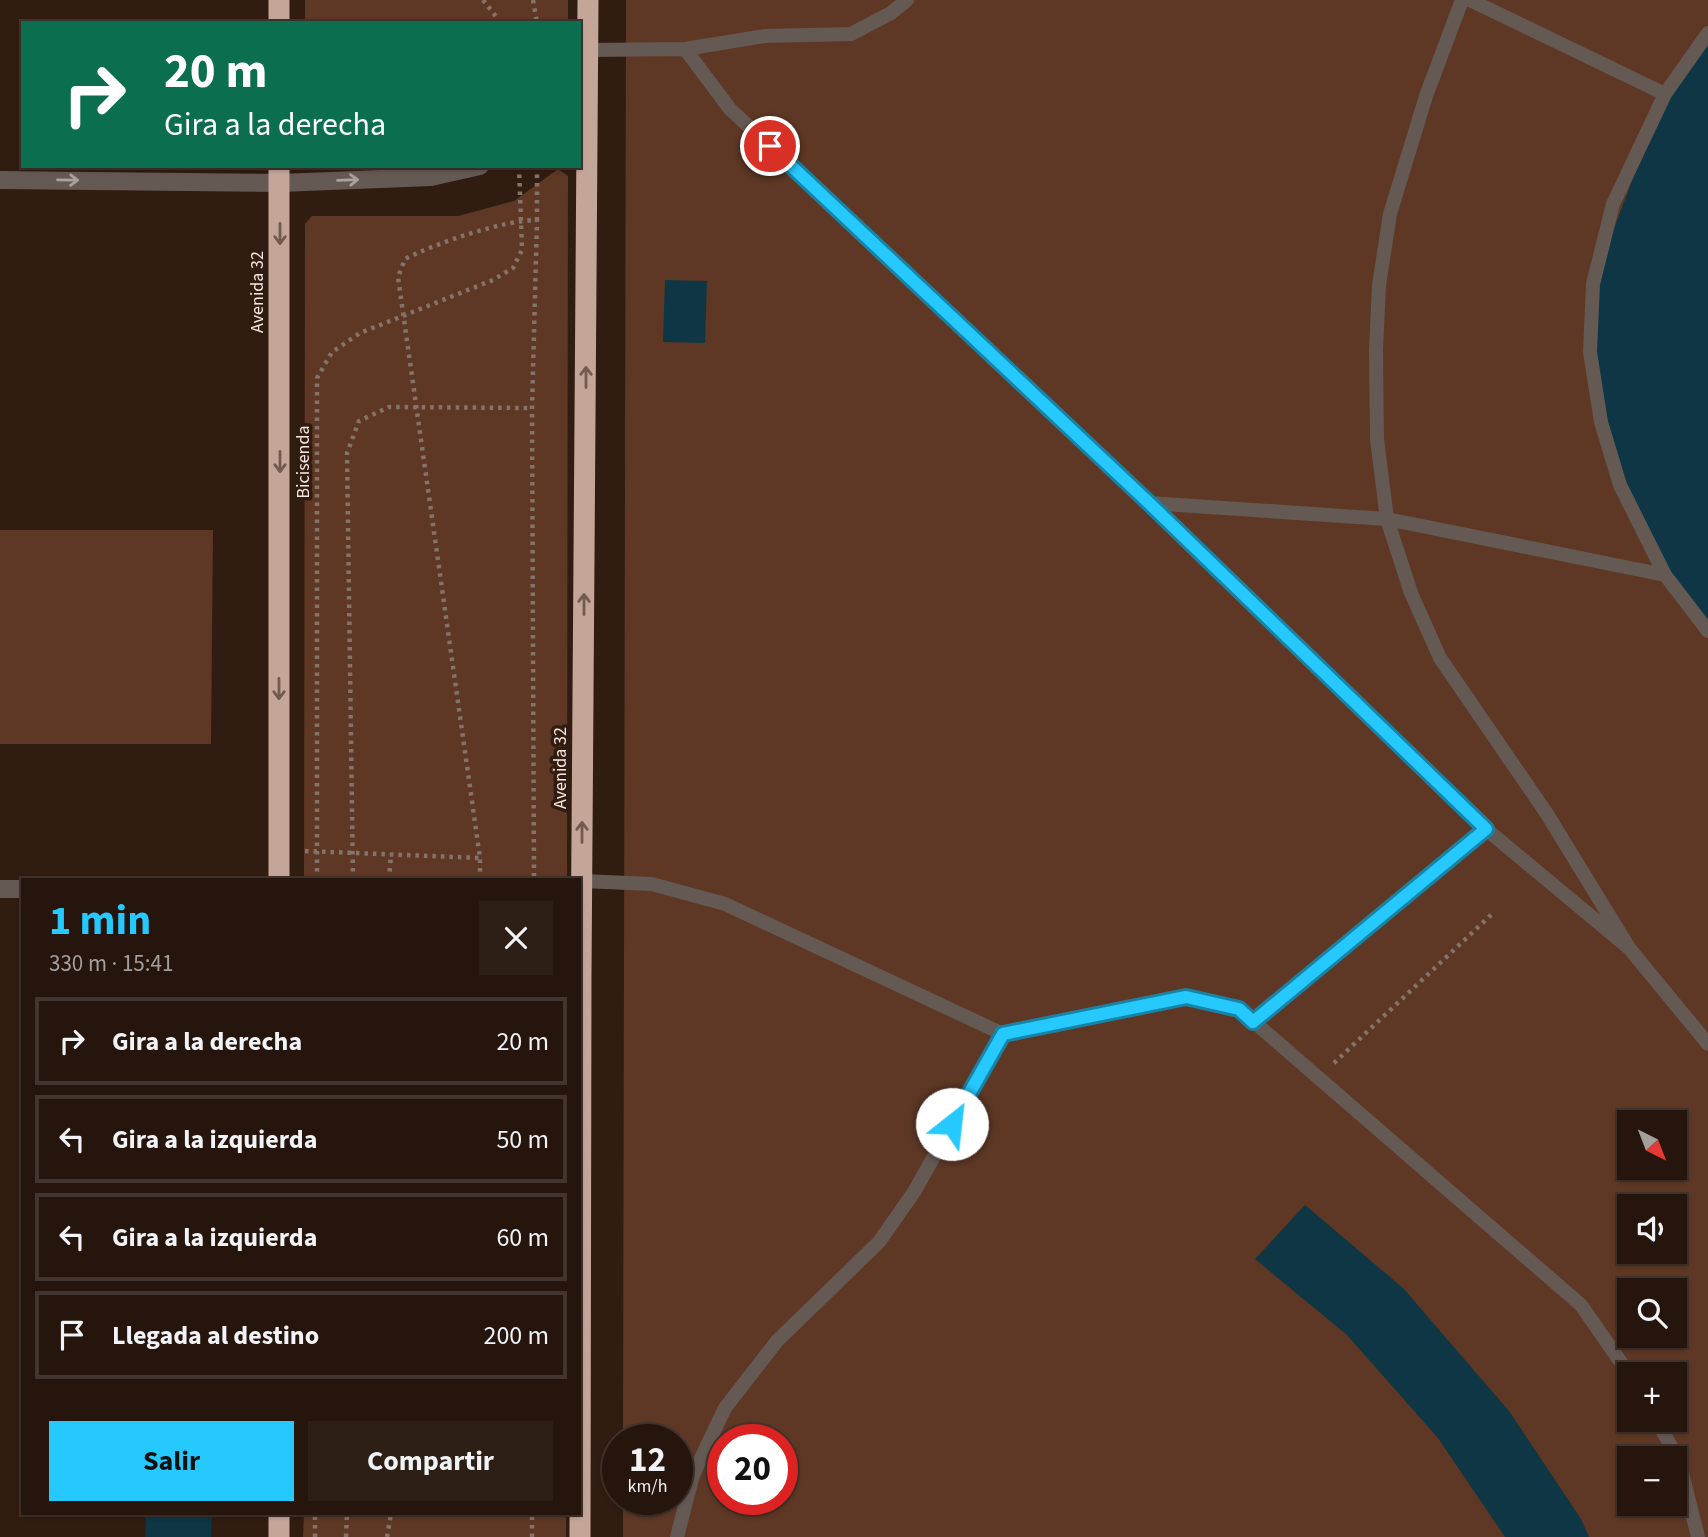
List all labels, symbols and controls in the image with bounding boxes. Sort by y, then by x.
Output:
text: 20 m [164,37,268,107]
icon: right [49,49,140,140]
text: Gira a la derecha [164,102,386,148]
pin [740,116,800,176]
icon: arrive [751,127,789,165]
one-way arrow [56,174,79,187]
one-way arrow [336,174,359,187]
one-way arrow [273,223,287,246]
street label: Avenida 32 [245,251,270,333]
one-way arrow [579,366,593,389]
street label: Bicisenda [291,425,316,499]
one-way arrow [273,450,287,473]
one-way arrow [577,593,591,616]
one-way arrow [272,678,286,701]
street label: Avenida 32 [548,727,573,809]
one-way arrow [575,821,589,844]
text: 1 min [49,891,151,951]
button: close [479,901,553,975]
text: 330 m · 15:41 [49,947,173,980]
icon: right [53,1022,91,1060]
text: Gira a la derecha [112,1023,302,1060]
text: 20 m [496,1023,549,1060]
position arrow [915,1087,989,1161]
north arrow [1617,1110,1687,1180]
map controls [1617,1110,1687,1516]
icon: left [53,1120,91,1158]
text: Gira a la izquierda [112,1121,317,1158]
text: 50 m [496,1121,549,1158]
button: sound [1617,1194,1687,1264]
icon: left [53,1218,91,1256]
text: Gira a la izquierda [112,1219,317,1256]
text: 60 m [496,1219,549,1256]
button: search [1617,1278,1687,1348]
icon: arrive [53,1316,91,1354]
text: Llegada al destino [112,1317,319,1354]
text: 200 m [483,1317,549,1354]
button: + [1617,1362,1687,1432]
button: Salir [49,1421,294,1501]
button: Compartir [308,1421,553,1501]
speed limit sign: 20 [707,1424,798,1515]
text: 12 [629,1435,666,1485]
button: − [1617,1446,1687,1516]
text: km/h [628,1474,667,1499]

